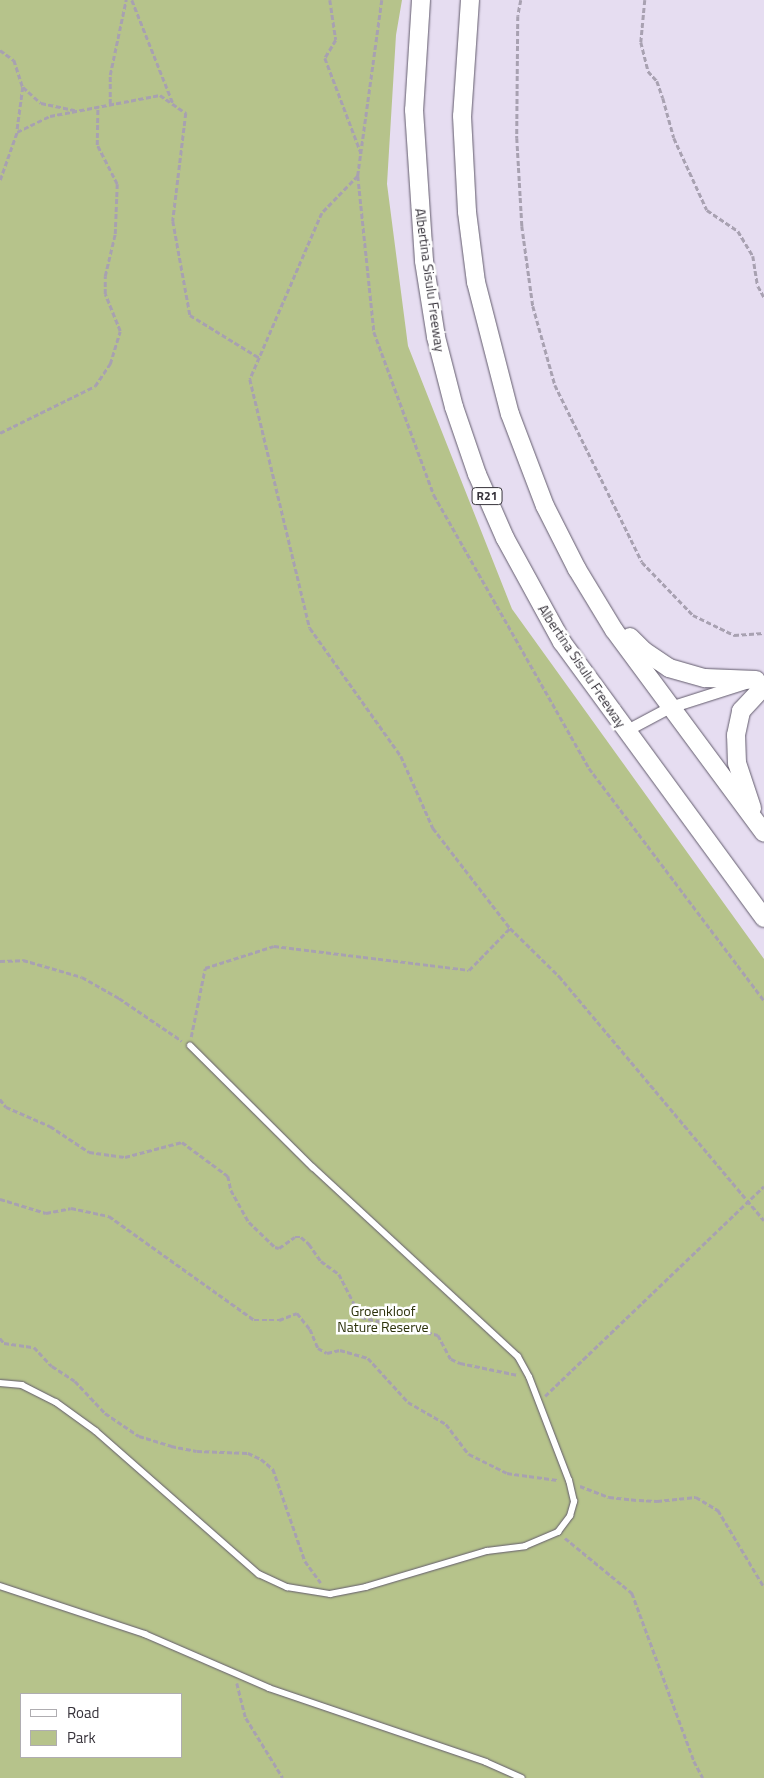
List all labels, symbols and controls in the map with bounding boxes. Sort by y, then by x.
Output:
street label: Albertina Sisulu Freeway [412,207,448,353]
road number: R21 [471,486,503,506]
street label: Albertina Sisulu Freeway [535,601,629,731]
park label: Groenkloof Nature Reserve [337,1303,429,1335]
legend [20,1693,182,1758]
text: Road [67,1701,99,1724]
text: Park [67,1726,96,1749]

